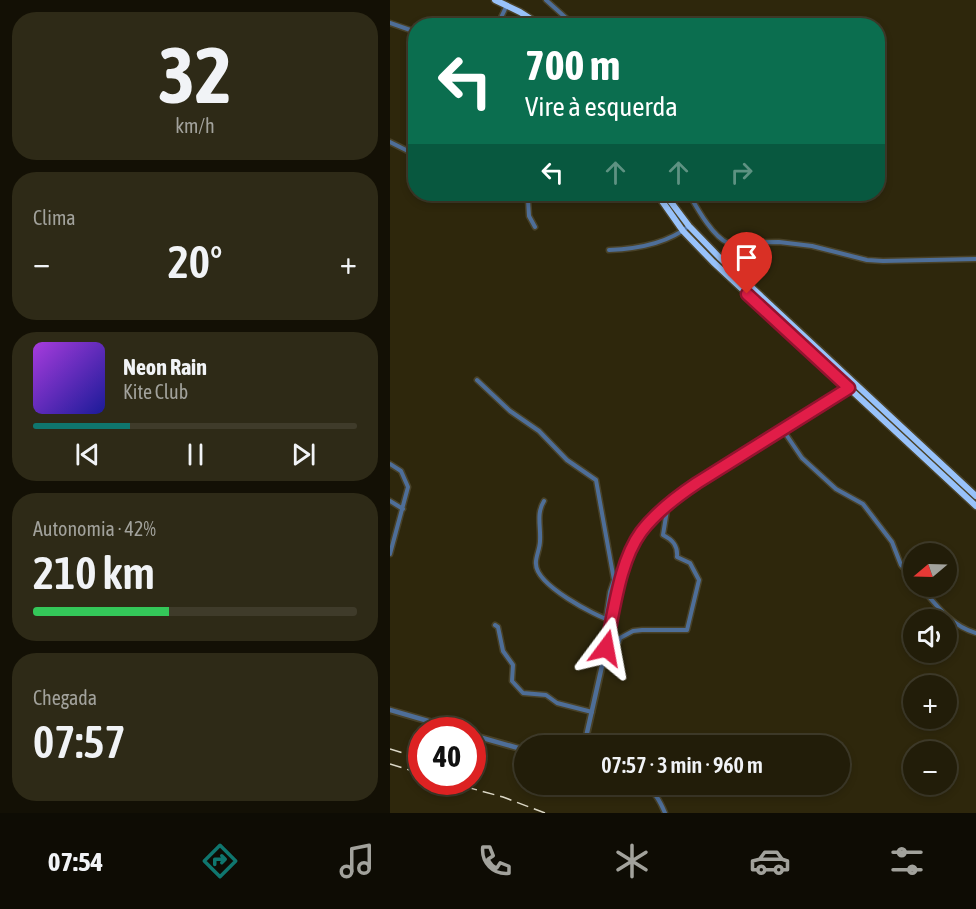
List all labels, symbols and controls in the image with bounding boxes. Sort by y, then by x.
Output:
text: 32 [158,30,232,120]
text: 700 m [525,41,620,89]
icon: left [426,42,504,120]
text: Vire à esquerda [525,91,678,122]
text: km/h [175,114,215,137]
icon: left [536,156,569,189]
icon: ahead [599,156,632,189]
icon: ahead [662,156,695,189]
icon: right [725,156,758,189]
text: Clima [33,206,76,229]
pin [721,232,772,294]
text: 20° [168,236,222,288]
icon: arrive [730,241,763,274]
text: − [33,243,50,281]
text: + [340,243,357,281]
text: Neon Rain [123,354,207,380]
text: Kite Club [123,380,188,403]
icon: previous [71,438,104,471]
icon: pause [179,438,212,471]
icon: next [287,438,320,471]
text: Autonomia · 42% [33,517,156,540]
north arrow [903,543,957,597]
map controls [903,543,957,795]
text: 210 km [33,547,155,599]
button: sound [903,609,957,663]
position arrow [574,616,638,680]
button: + [903,675,957,729]
text: Chegada [33,686,97,709]
text: 07:57 [33,716,126,768]
speed limit sign: 40 [408,717,486,795]
button: − [903,741,957,795]
text: 07:57 · 3 min · 960 m [601,752,763,778]
icon: directions [199,840,241,882]
icon: music [336,840,378,882]
icon: phone [474,840,516,882]
icon: climate [611,840,653,882]
icon: car [749,840,791,882]
icon: filters [886,840,928,882]
text: 07:54 [48,846,103,877]

